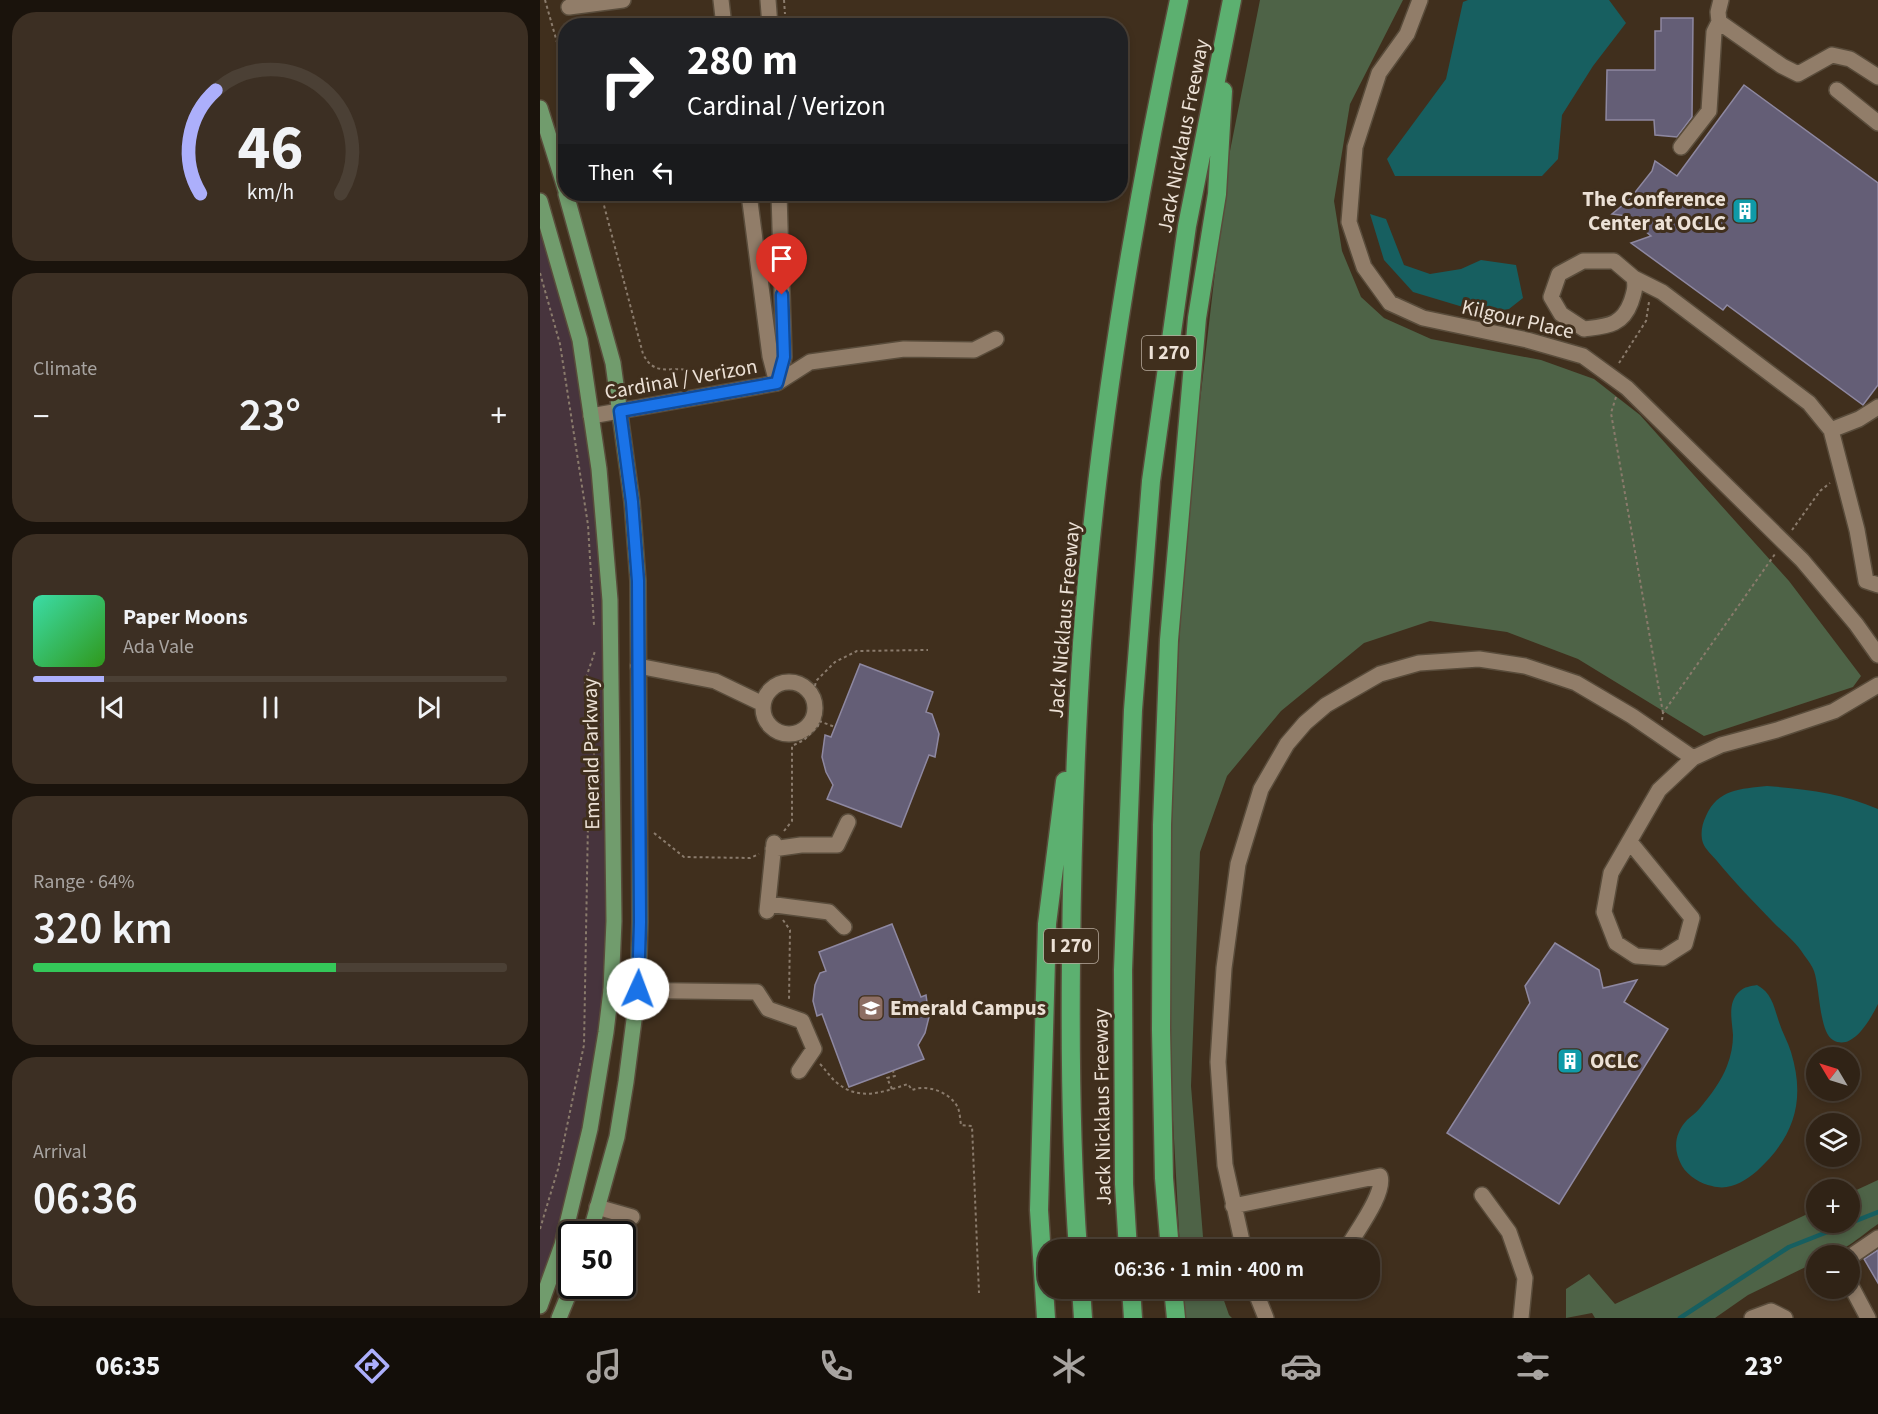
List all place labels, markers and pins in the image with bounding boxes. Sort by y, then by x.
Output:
place label: The Conference Center at OCLC [1582,184,1726,238]
building icon: The Conference Center at OCLC [1730,196,1760,226]
pin [756,233,807,295]
school or university icon: Emerald Campus [856,993,886,1023]
place label: Emerald Campus [890,993,1046,1023]
building icon: OCLC [1555,1046,1585,1076]
place label: OCLC [1590,1046,1639,1076]

